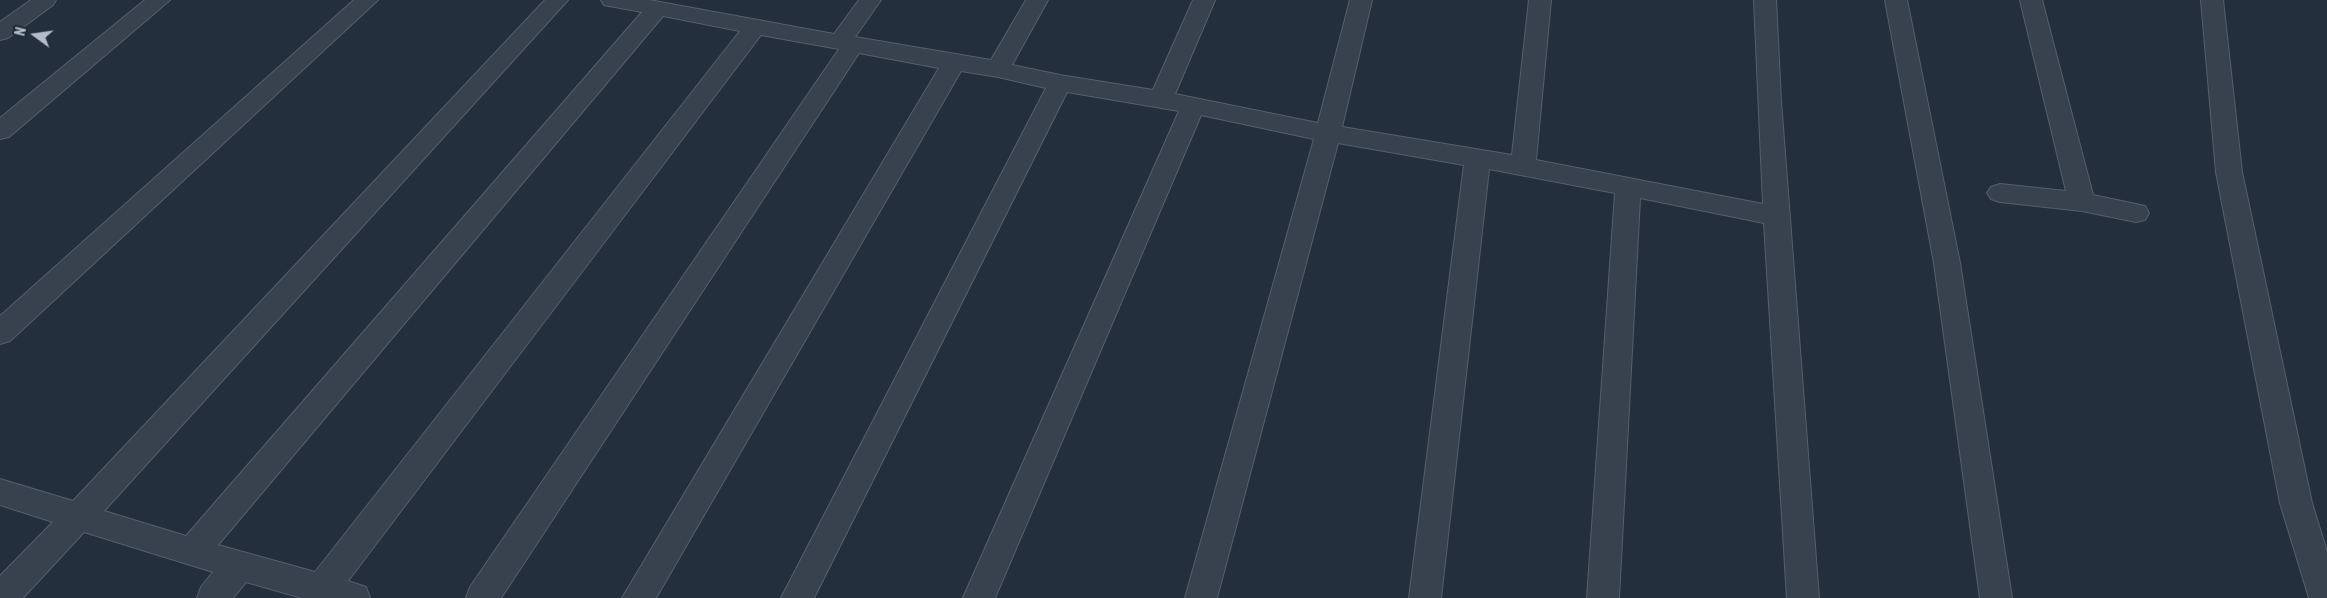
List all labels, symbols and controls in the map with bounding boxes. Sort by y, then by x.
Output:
north arrow [10,10,60,60]
text: N [12,25,29,37]

